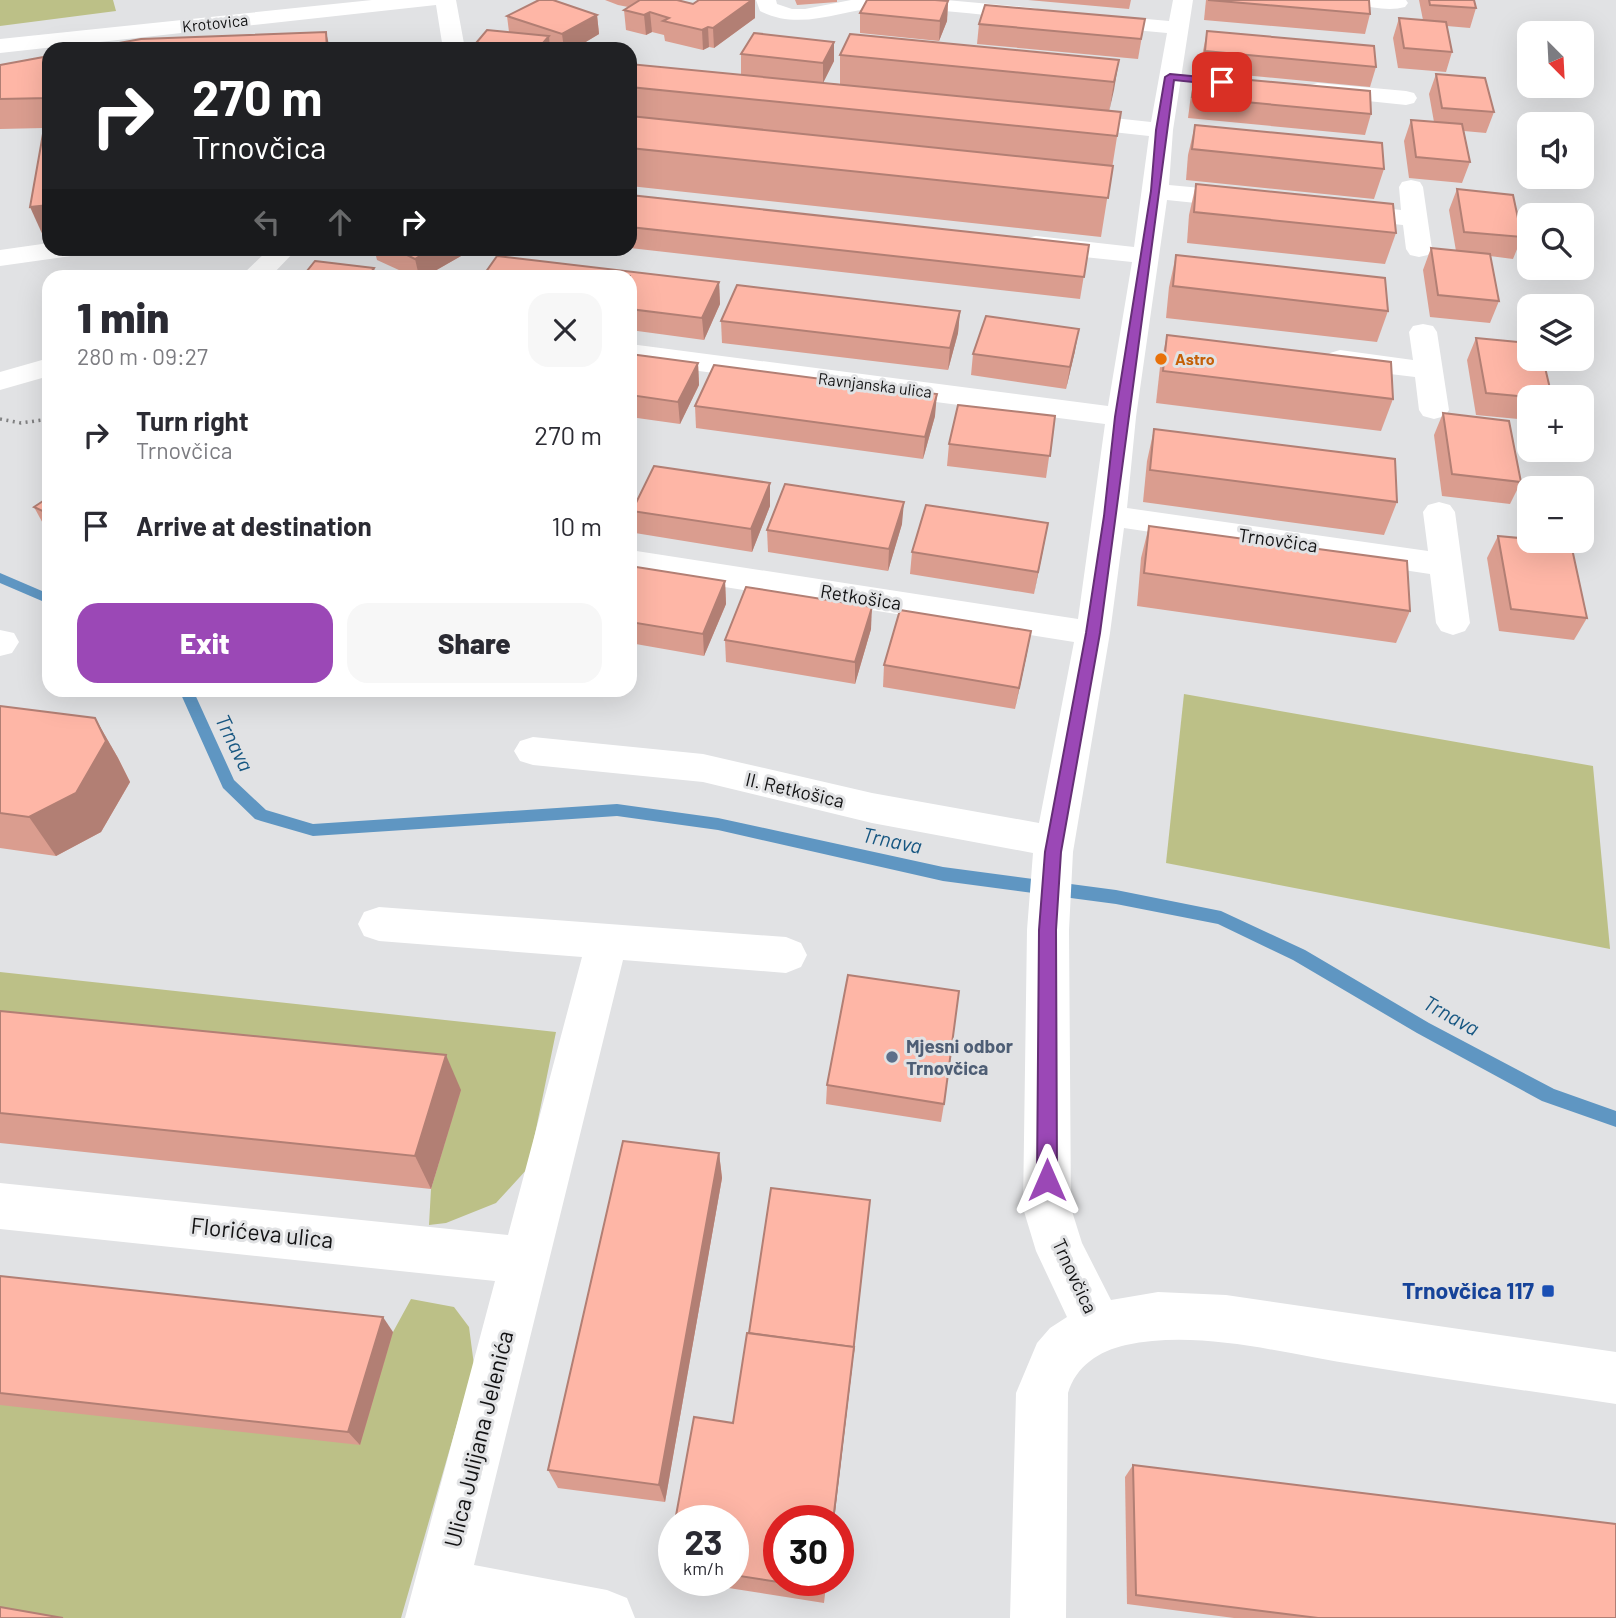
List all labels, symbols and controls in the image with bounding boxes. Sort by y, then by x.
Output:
street label: Krotovica [181,10,249,35]
north arrow [1517,21,1594,98]
map controls [1517,21,1594,553]
pin [1192,52,1252,112]
icon: arrive [1203,63,1241,101]
text: 270 m [192,67,322,126]
icon: right [77,70,168,161]
button: sound [1517,112,1594,189]
text: Trnovčica [192,127,326,165]
icon: left [248,203,286,241]
icon: ahead [321,203,359,241]
icon: right [394,203,432,241]
button: search [1517,203,1594,280]
text: 1 min [77,291,169,341]
button: close [528,293,602,367]
button: layers [1517,294,1594,371]
text: 280 m · 09:27 [77,342,208,370]
place label: Astro [1175,349,1215,368]
marker: Astro [1153,351,1169,367]
street label: Ravnjanska ulica [817,368,933,401]
button: + [1517,385,1594,462]
text: Turn right [136,405,249,436]
icon: right [77,416,115,454]
text: 270 m [534,419,602,450]
text: Trnovčica [136,436,233,464]
button: − [1517,476,1594,553]
icon: arrive [77,507,115,545]
text: Arrive at destination [136,510,372,541]
text: 10 m [552,510,602,541]
street label: Trnovčica [1237,523,1319,556]
street label: Retkošica [819,579,903,614]
button: Exit [77,603,333,683]
button: Share [347,603,602,683]
water label: Trnava [211,710,260,775]
street label: II. Retkošica [744,767,847,812]
water label: Trnava [860,821,924,858]
water label: Trnava [1419,989,1484,1040]
place label: Mjesni odbor Trnovčica [906,1034,1014,1079]
marker: Mjesni odbor Trnovčica [884,1049,900,1065]
position arrow [1010,1143,1084,1217]
street label: Florićeva ulica [189,1211,335,1253]
street label: Trnovčica [1048,1235,1103,1317]
place label: Trnovčica 117 [1402,1276,1535,1304]
marker: Trnovčica 117 [1540,1283,1556,1299]
street label: Ulica Julijana Jelenića [438,1328,519,1550]
speed limit sign: 30 [763,1505,854,1596]
text: 23 [684,1520,723,1562]
text: km/h [683,1557,724,1579]

